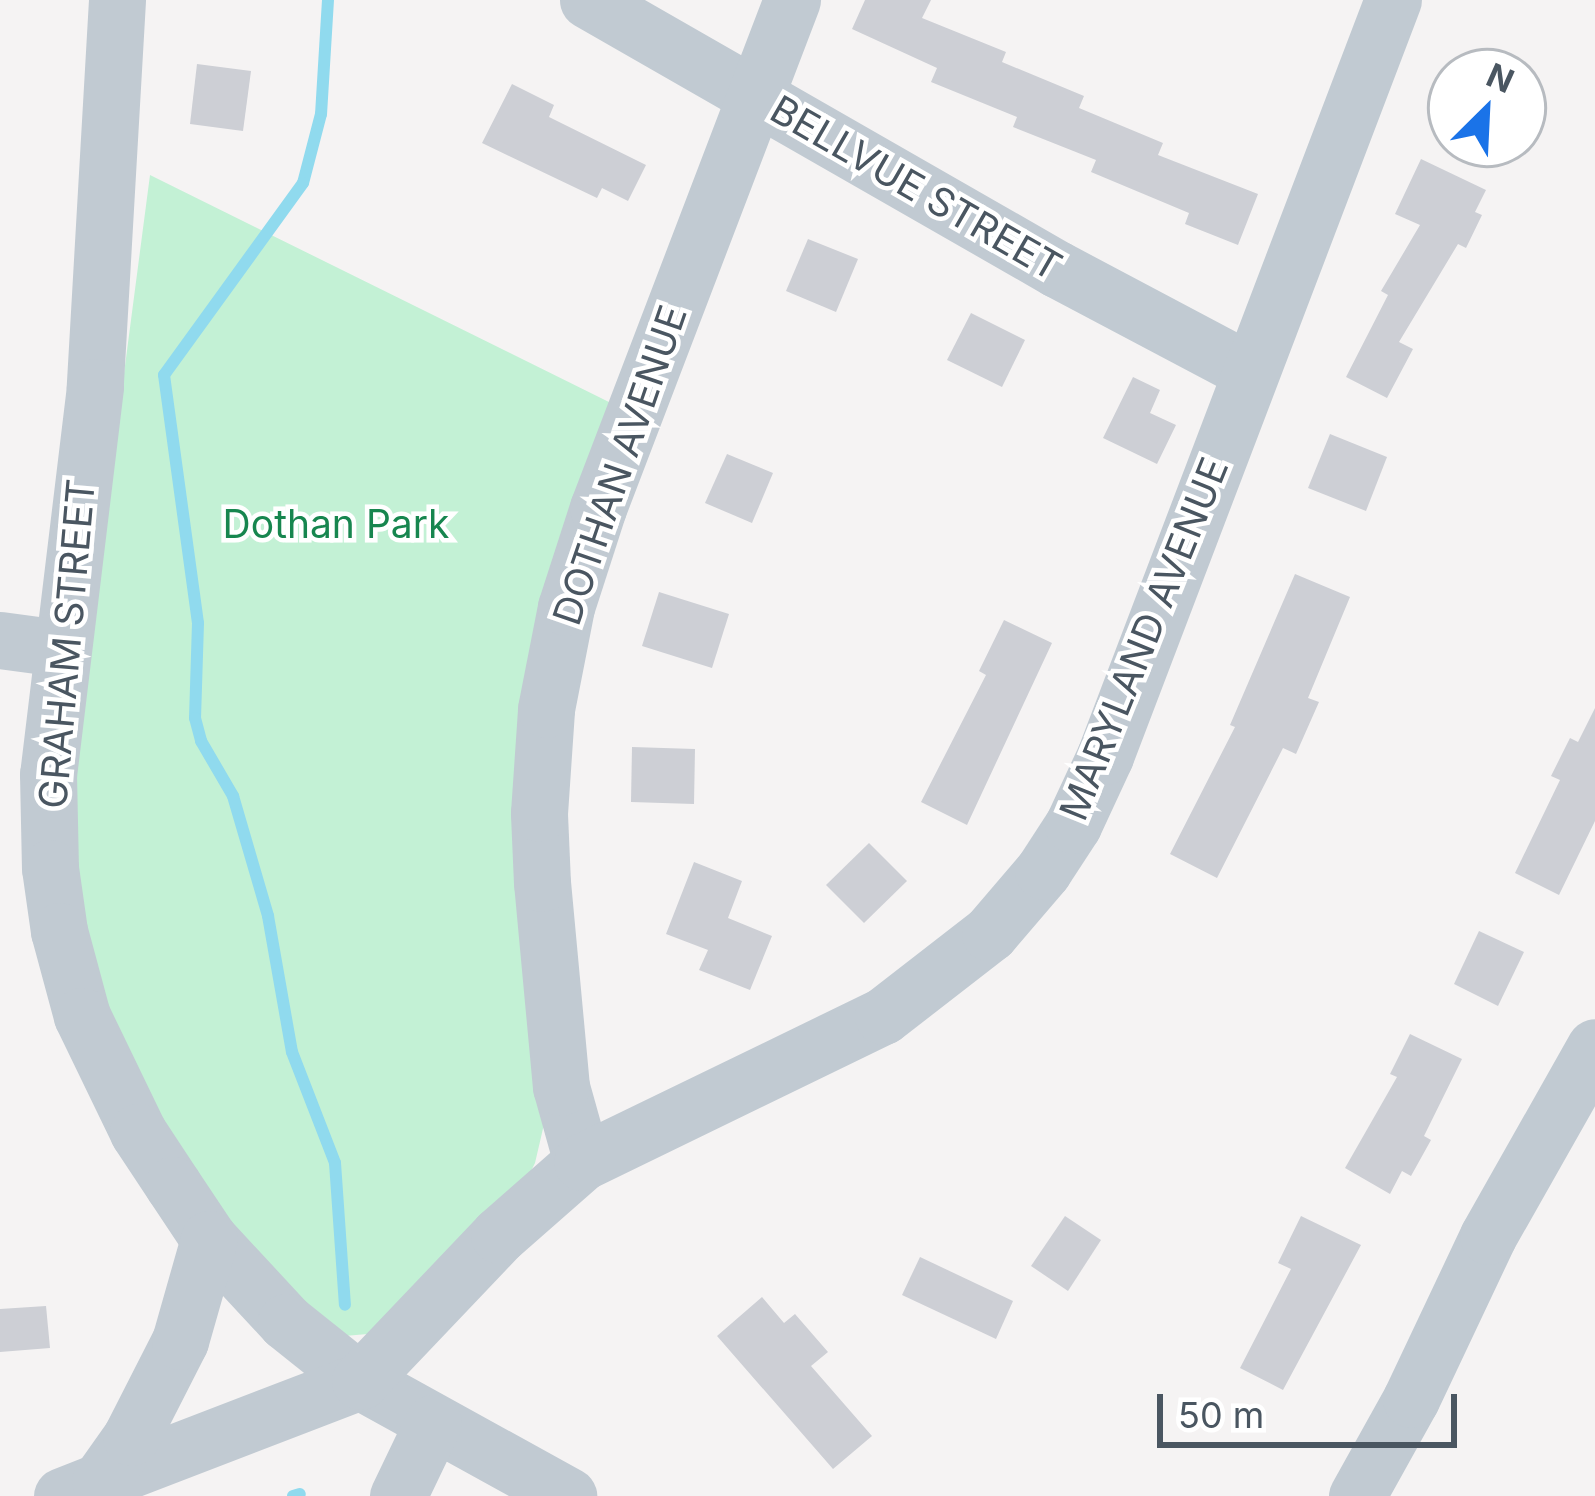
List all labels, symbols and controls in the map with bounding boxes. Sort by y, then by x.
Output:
north arrow [1427,48,1547,168]
text: N [1481,54,1520,101]
street label: BELLVUE STREET [762,86,1070,290]
street label: DOTHAN AVENUE [543,299,697,631]
street label: MARYLAND AVENUE [1050,451,1238,827]
street label: GRAHAM STREET [29,477,105,811]
park label: Dothan Park [223,501,449,547]
scale bar [1163,1370,1463,1444]
text: 50 m [1178,1393,1264,1437]

